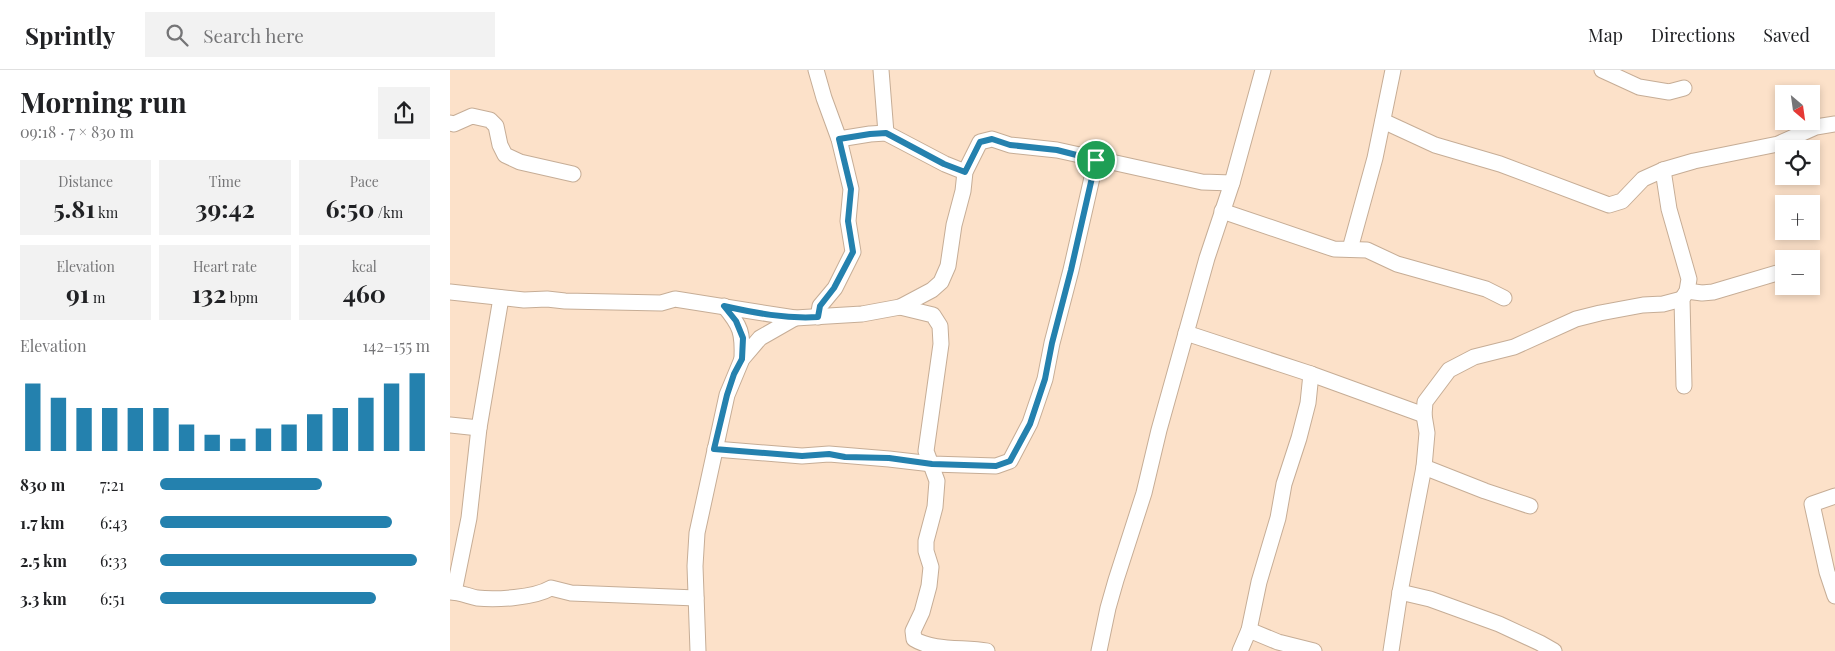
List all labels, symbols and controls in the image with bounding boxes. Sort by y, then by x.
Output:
search box [145,12,495,57]
text: Sprintly [25,19,115,51]
icon: search [163,21,191,49]
text: Search here [203,22,304,48]
text: Map [1588,23,1623,47]
text: Directions [1651,23,1735,47]
text: Saved [1763,23,1810,47]
text: Morning run [20,83,187,120]
north arrow [1775,85,1820,130]
map controls [1775,85,1820,295]
button: share [378,87,430,139]
text: 09:18 · 7 × 830 m [20,121,134,142]
pin [1075,139,1117,181]
button: locate [1775,140,1820,185]
icon: arrive [1082,146,1110,174]
text: Distance [58,172,113,191]
text: Time [209,172,241,191]
text: Pace [350,172,379,191]
text: 5.81 [53,191,95,224]
text: 39:42 [195,191,255,224]
text: 6:50 [325,191,374,224]
button: + [1775,195,1820,240]
text: km [95,203,118,222]
text: /km [374,203,403,222]
button: − [1775,250,1820,295]
text: Elevation [57,257,115,276]
text: Heart rate [193,257,257,276]
text: kcal [352,257,377,276]
text: 91 [66,276,89,309]
text: 132 [192,276,226,309]
text: 460 [343,276,386,309]
text: m [89,288,105,307]
text: bpm [226,288,258,307]
text: Elevation [20,335,87,356]
text: 142–155 m [362,335,430,356]
text: 830 m [20,474,65,495]
text: 7:21 [100,474,124,495]
text: 1.7 km [20,512,64,533]
text: 6:43 [100,512,127,533]
text: 2.5 km [20,550,67,571]
text: 6:33 [100,550,127,571]
text: 3.3 km [20,588,67,609]
text: 6:51 [100,588,125,609]

